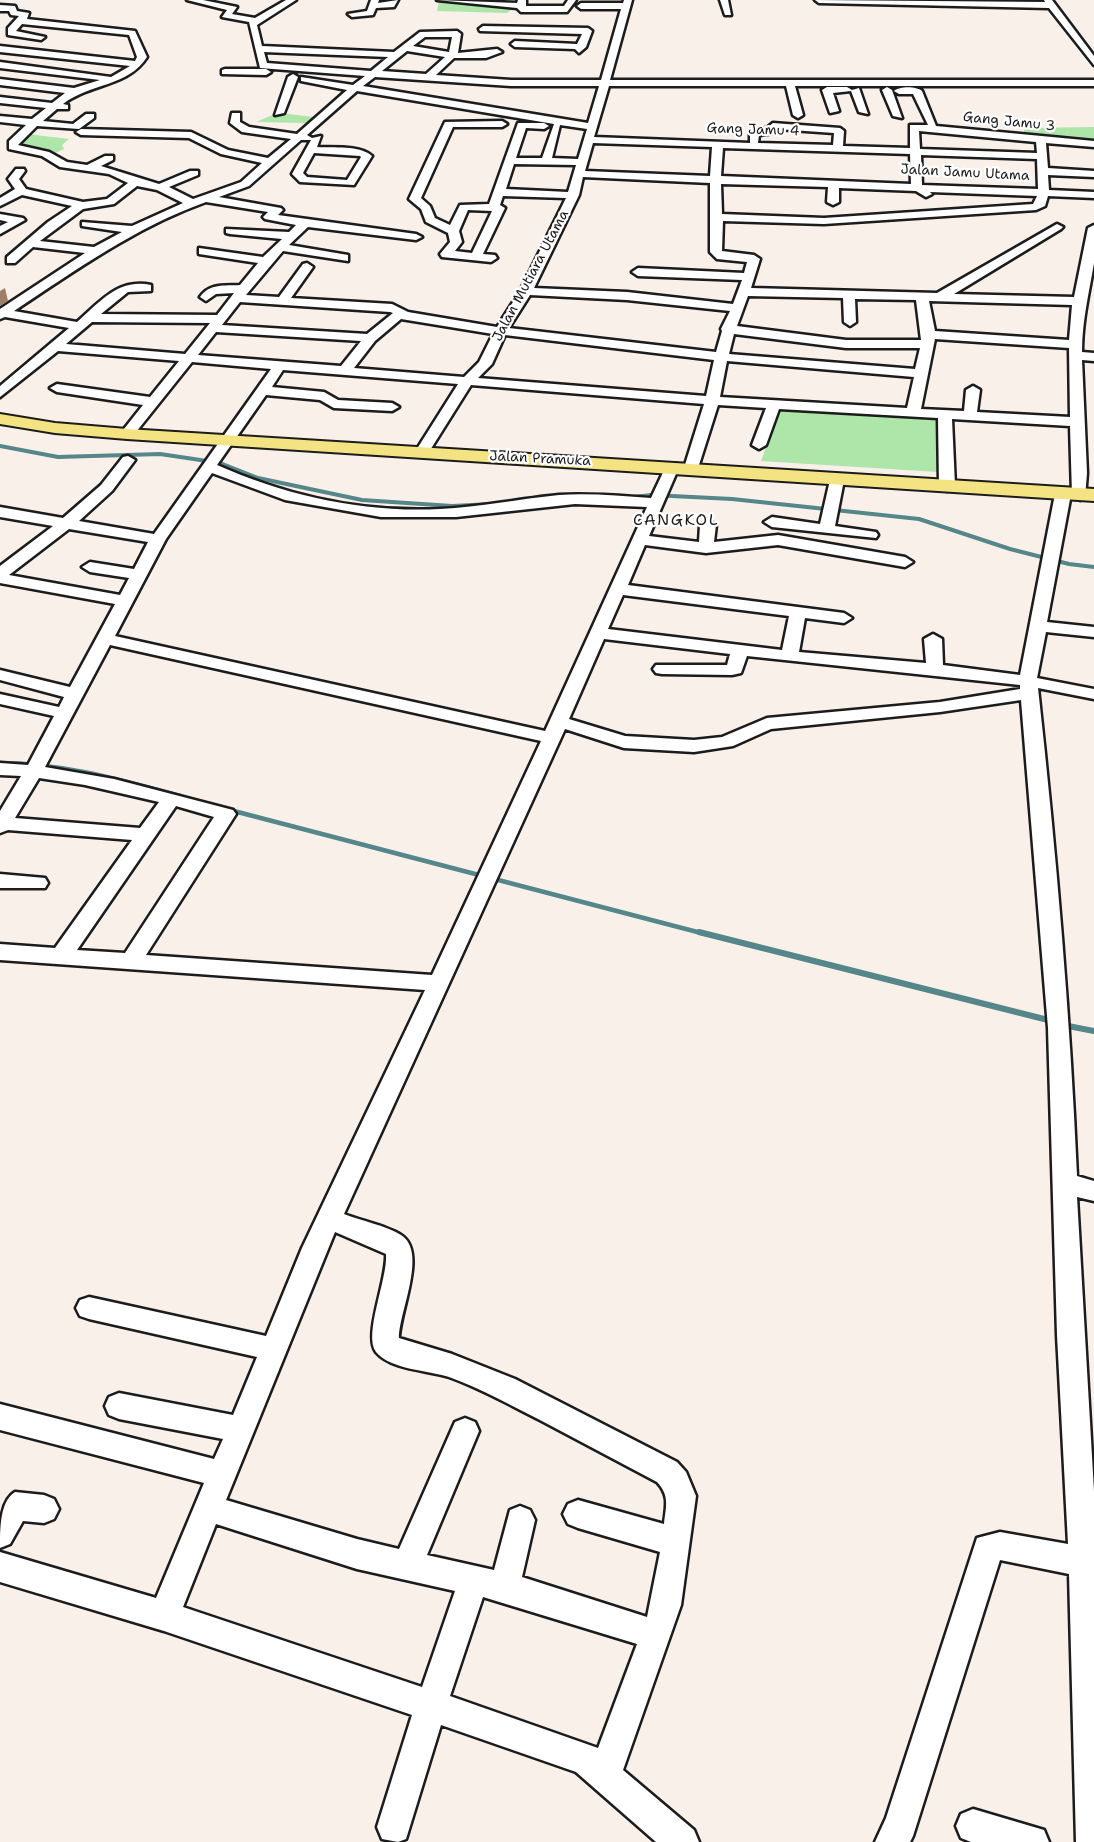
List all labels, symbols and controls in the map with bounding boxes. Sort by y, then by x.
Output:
street label: Gang Jamu 3 [962,109,1056,135]
street label: Gang Jamu 4 [706,120,800,140]
street label: Jalan Jamu Utama [900,161,1030,185]
street label: Jalan Mutiara Utama [489,208,573,344]
street label: Jalan Pramuka [489,448,591,470]
district label: CANGKOL [633,511,719,531]

